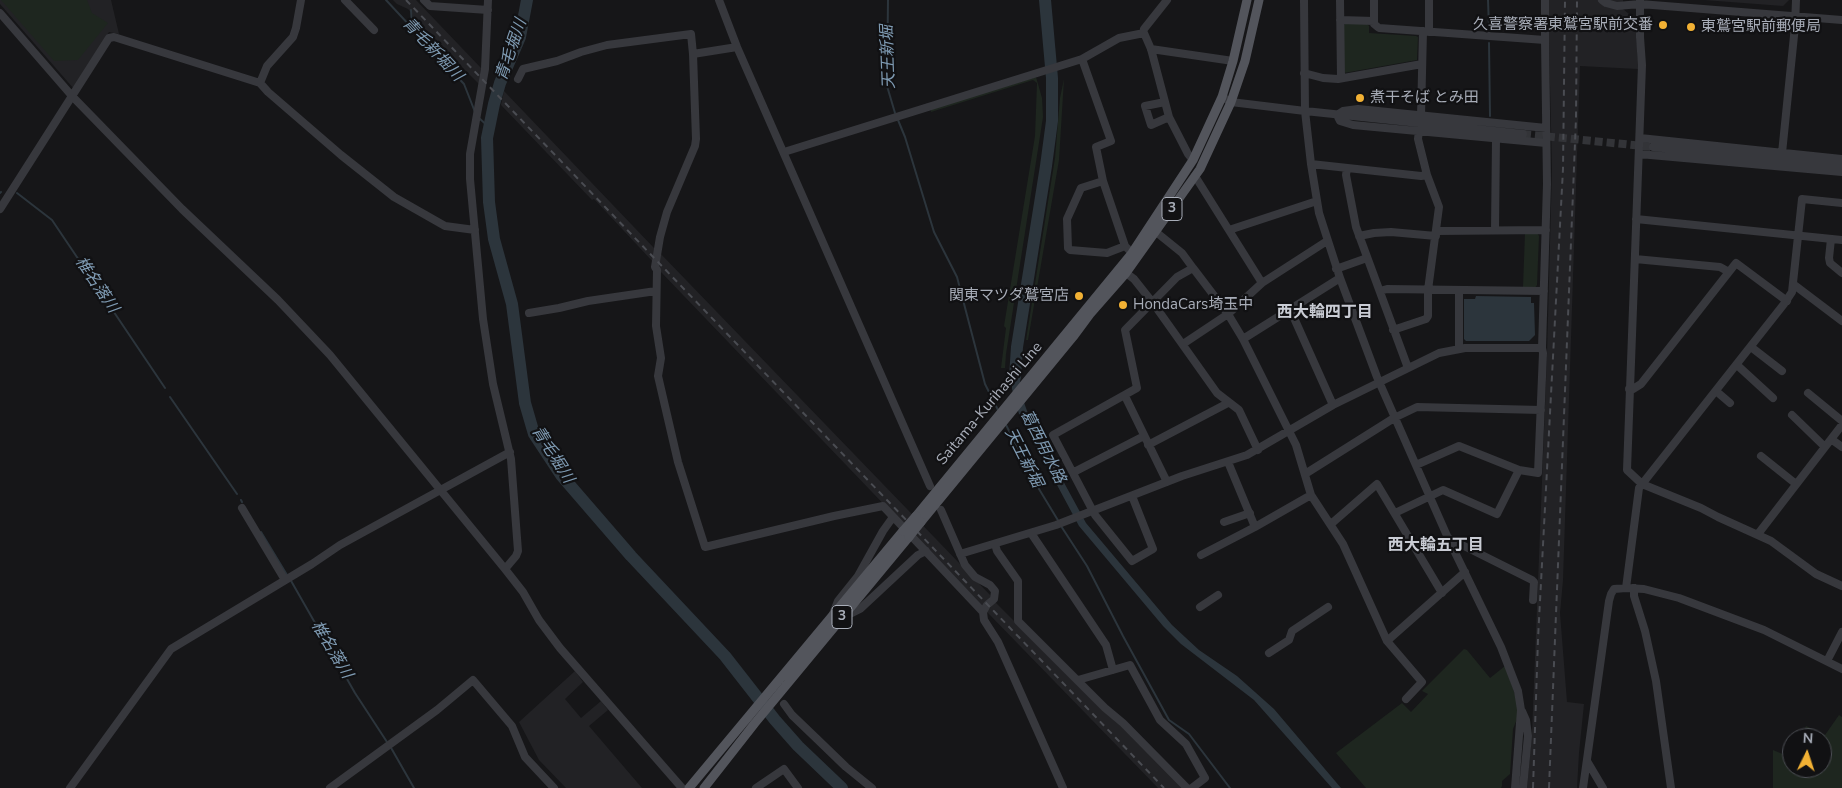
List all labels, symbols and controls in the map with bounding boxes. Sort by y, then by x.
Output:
water label: 青毛新堀川 [398,14,466,86]
place label: 久喜警察署東鷲宮駅前交番 [1473,16,1653,34]
water label: 青毛堀川 [493,17,531,83]
place label: 東鷲宮駅前郵便局 [1701,18,1821,36]
marker: 久喜警察署東鷲宮駅前交番 [1657,19,1669,31]
marker: 東鷲宮駅前郵便局 [1685,21,1697,33]
water label: 天王新堀 [878,25,900,89]
place label: 煮干そば とみ田 [1370,89,1479,107]
marker: 煮干そば とみ田 [1354,92,1366,104]
road number: 3 [1162,198,1182,220]
water label: 椎名落川 [70,253,122,317]
place label: 関東マツダ鷲宮店 [949,287,1069,305]
marker: 関東マツダ鷲宮店 [1073,290,1085,302]
place label: HondaCars埼玉中 [1133,296,1253,314]
marker: HondaCars埼玉中 [1117,299,1129,311]
district label: 西大輪四丁目 [1277,303,1373,323]
street label: Saitama-Kurihashi Line [933,339,1047,469]
water label: 葛西用水路 [1015,407,1069,487]
water label: 青毛堀川 [527,423,577,487]
water label: 天王新堀 [1000,425,1046,491]
district label: 西大輪五丁目 [1388,536,1484,556]
road number: 3 [832,606,852,628]
water label: 椎名落川 [306,618,356,682]
north arrow [1782,728,1832,778]
text: N [1802,729,1814,748]

